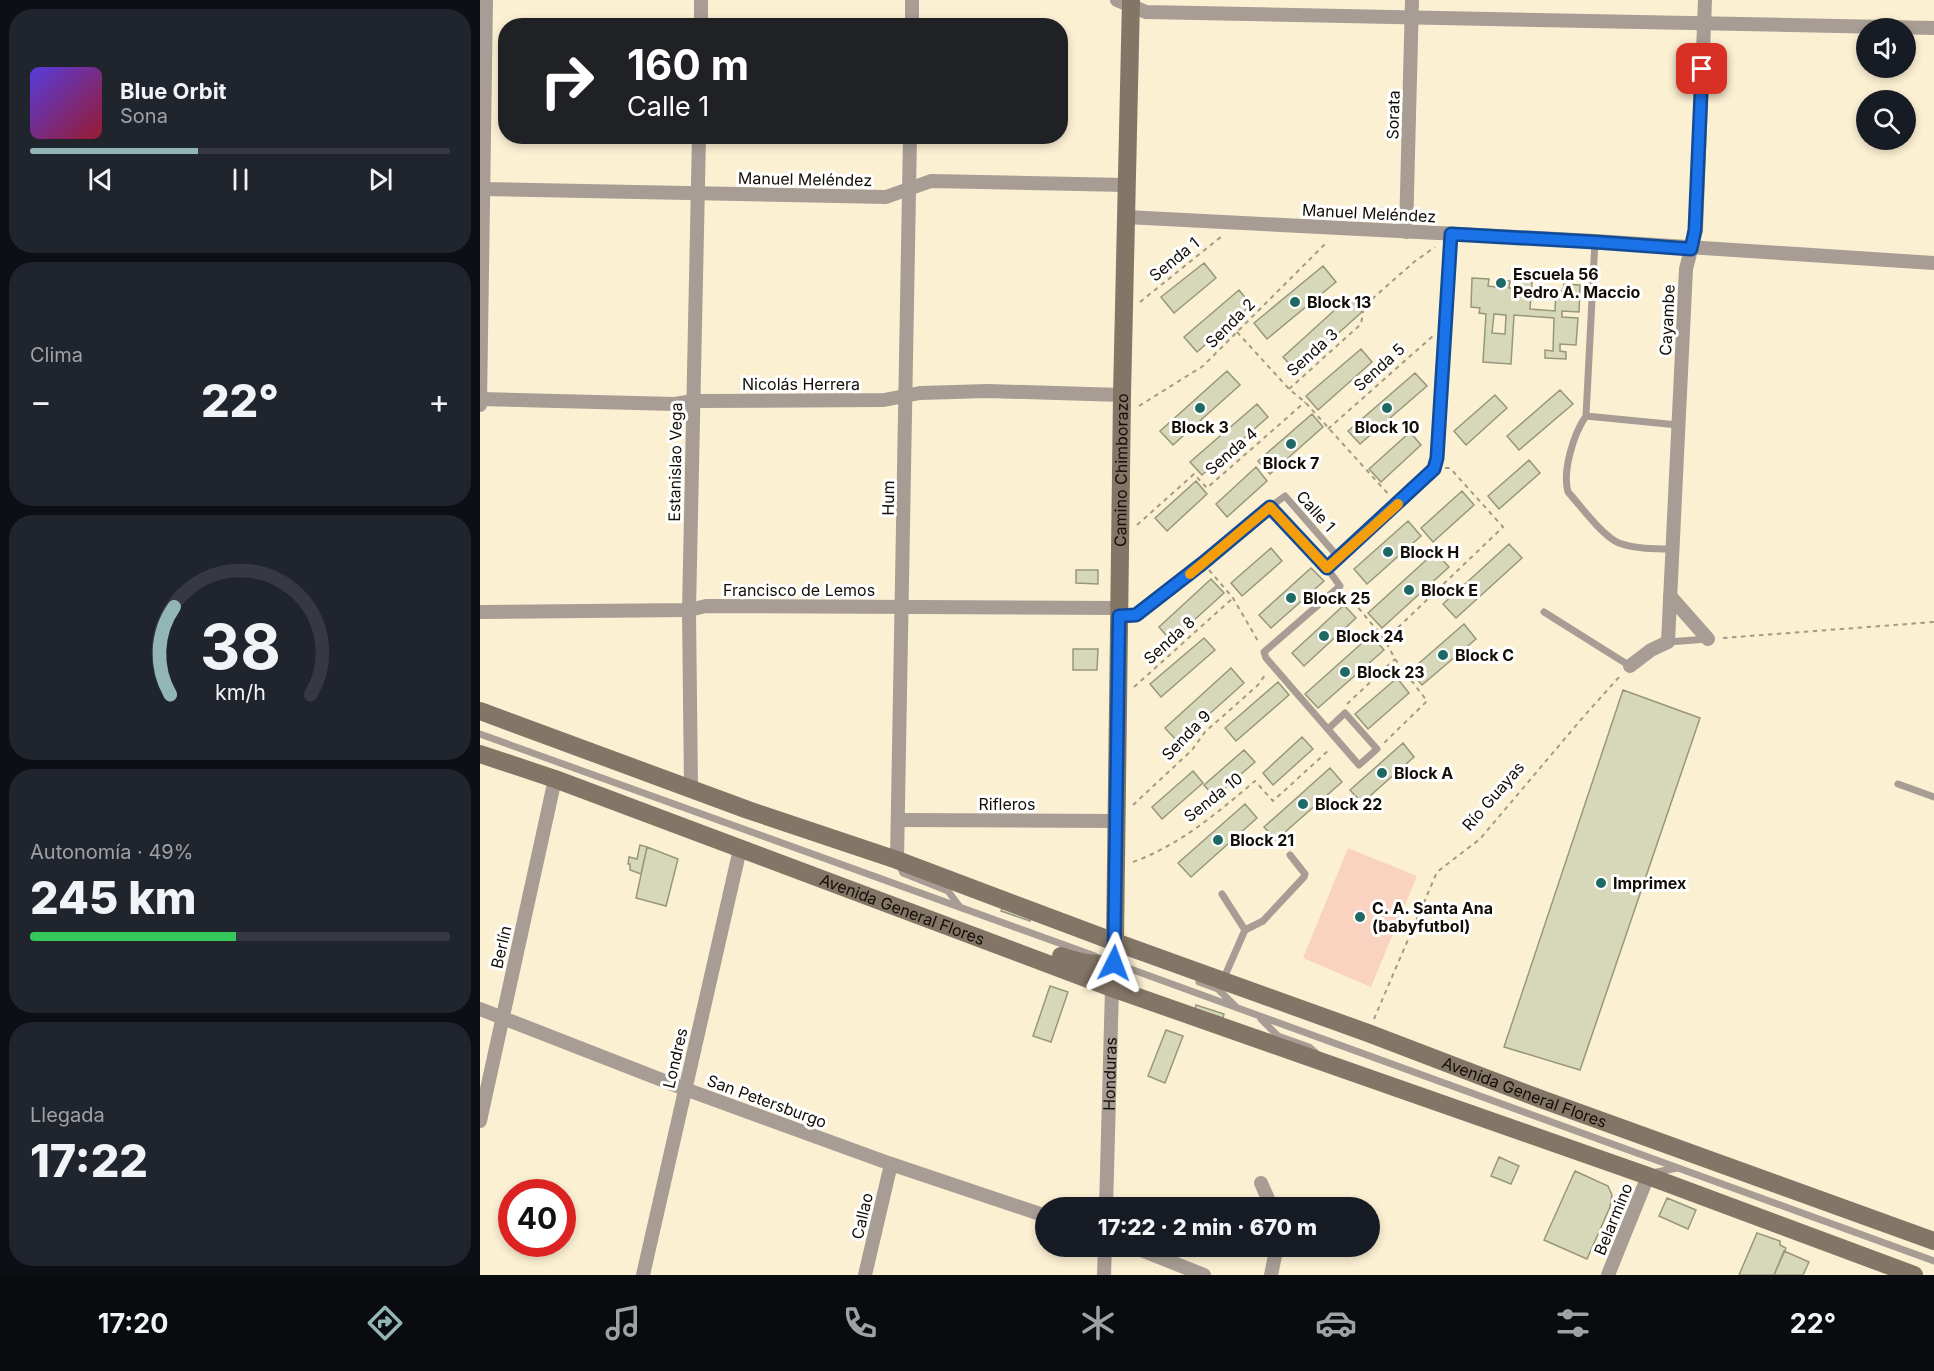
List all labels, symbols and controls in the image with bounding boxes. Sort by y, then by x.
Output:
map controls [1856,18,1916,150]
button: sound [1856,18,1916,78]
text: 160 m [627,39,749,90]
icon: right [528,42,606,120]
pin [1676,43,1727,94]
icon: arrive [1685,52,1718,85]
text: Blue Orbit [120,78,227,104]
text: Calle 1 [627,90,709,123]
street label: Sorata [1382,90,1404,140]
button: search [1856,90,1916,150]
text: Sona [120,104,168,128]
icon: previous [84,163,117,196]
icon: pause [224,163,257,196]
icon: next [364,163,397,196]
street label: Manuel Meléndez [738,168,872,190]
street label: Manuel Meléndez [1301,200,1437,226]
street label: Senda 1 [1145,233,1203,285]
place label: Escuela 56 Pedro A. Maccio [1513,264,1641,302]
marker: Escuela 56 Pedro A. Maccio [1494,276,1508,290]
street label: Cayambe [1655,284,1679,356]
place label: Block 13 [1307,292,1371,312]
street label: Senda 2 [1201,294,1259,352]
marker: Block 13 [1288,295,1302,309]
street label: Senda 3 [1282,324,1342,380]
street label: Senda 5 [1349,339,1409,395]
text: Clima [30,343,83,367]
text: 22° [201,373,279,428]
street label: Nicolás Herrera [742,374,860,394]
text: − [30,381,52,421]
text: + [428,381,450,421]
street label: Camino Chimborazo [1110,393,1132,547]
marker: Block 3 [1193,401,1207,415]
marker: Block 10 [1380,401,1394,415]
street label: Estanislao Vega [664,402,686,522]
place label: Block 3 [1171,417,1229,437]
place label: Block 10 [1355,417,1420,437]
street label: Senda 4 [1201,423,1261,479]
marker: Block 7 [1284,437,1298,451]
place label: Block 7 [1263,453,1319,473]
street label: Hum [878,480,898,516]
street label: Calle 1 [1292,486,1340,536]
place label: Block H [1400,542,1459,562]
marker: Block H [1381,545,1395,559]
street label: Francisco de Lemos [723,580,875,600]
place label: Block E [1421,580,1478,600]
marker: Block E [1402,583,1416,597]
place label: Block 25 [1303,588,1371,608]
marker: Block 25 [1284,591,1298,605]
text: 38 [200,609,280,684]
street label: Senda 8 [1139,612,1199,668]
place label: Block 24 [1336,626,1404,646]
marker: Block 24 [1317,629,1331,643]
place label: Block C [1455,645,1514,665]
marker: Block C [1436,648,1450,662]
place label: Block 23 [1357,662,1425,682]
marker: Block 23 [1338,665,1352,679]
text: km/h [215,679,265,705]
street label: Senda 9 [1157,706,1215,764]
street label: Río Guayas [1458,757,1528,835]
place label: Block A [1394,763,1453,783]
marker: Block A [1375,766,1389,780]
street label: Senda 10 [1180,768,1246,826]
street label: Rifleros [978,794,1036,814]
place label: Block 22 [1315,794,1382,814]
marker: Block 22 [1296,797,1310,811]
place label: Block 21 [1230,830,1294,850]
marker: Block 21 [1211,833,1225,847]
text: Autonomía · 49% [30,840,193,864]
street label: Avenida General Flores [817,869,987,949]
text: 245 km [30,870,197,925]
place label: Imprimex [1613,873,1686,893]
marker: Imprimex [1594,876,1608,890]
place label: C. A. Santa Ana (babyfutbol) [1372,898,1493,936]
marker: C. A. Santa Ana (babyfutbol) [1353,910,1367,924]
street label: Berlín [486,924,516,970]
position arrow [1082,931,1146,995]
street label: Londres [658,1026,692,1090]
street label: Honduras [1099,1037,1121,1111]
street label: Avenida General Flores [1439,1052,1610,1132]
street label: San Petersburgo [704,1070,830,1132]
text: Llegada [30,1103,105,1127]
text: 17:22 [30,1133,148,1188]
speed limit sign: 40 [498,1179,576,1257]
street label: Belarmino [1590,1180,1636,1258]
street label: Callao [847,1191,877,1241]
text: 17:22 · 2 min · 670 m [1098,1214,1317,1240]
icon: directions [364,1302,406,1344]
icon: music [602,1302,644,1344]
icon: phone [839,1302,881,1344]
icon: climate [1077,1302,1119,1344]
icon: car [1315,1302,1357,1344]
icon: filters [1552,1302,1594,1344]
text: 17:20 [98,1307,168,1340]
text: 22° [1790,1307,1836,1340]

